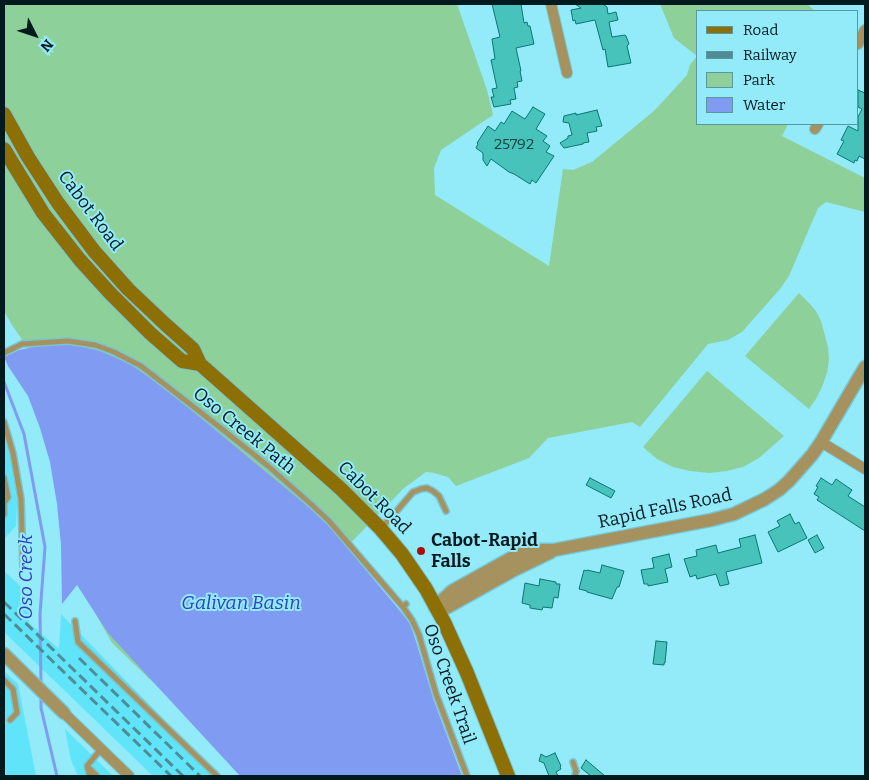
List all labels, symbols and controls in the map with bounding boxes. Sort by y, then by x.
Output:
north arrow [10,10,60,60]
legend [696,10,859,125]
text: Road [743,21,778,39]
text: N [37,36,57,55]
text: Railway [743,46,797,64]
text: Park [743,71,775,89]
text: Water [743,96,785,114]
house number: 25792 [494,136,534,154]
street label: Cabot Road [53,167,127,255]
street label: Oso Creek Path [188,383,300,479]
street label: Cabot Road [333,457,415,539]
street label: Rapid Falls Road [596,484,734,534]
place label: Cabot-Rapid Falls [431,530,538,572]
water label: Oso Creek [16,535,38,619]
marker: Cabot-Rapid Falls [415,545,427,557]
water label: Galivan Basin [181,593,301,615]
street label: Oso Creek Trail [418,621,480,747]

